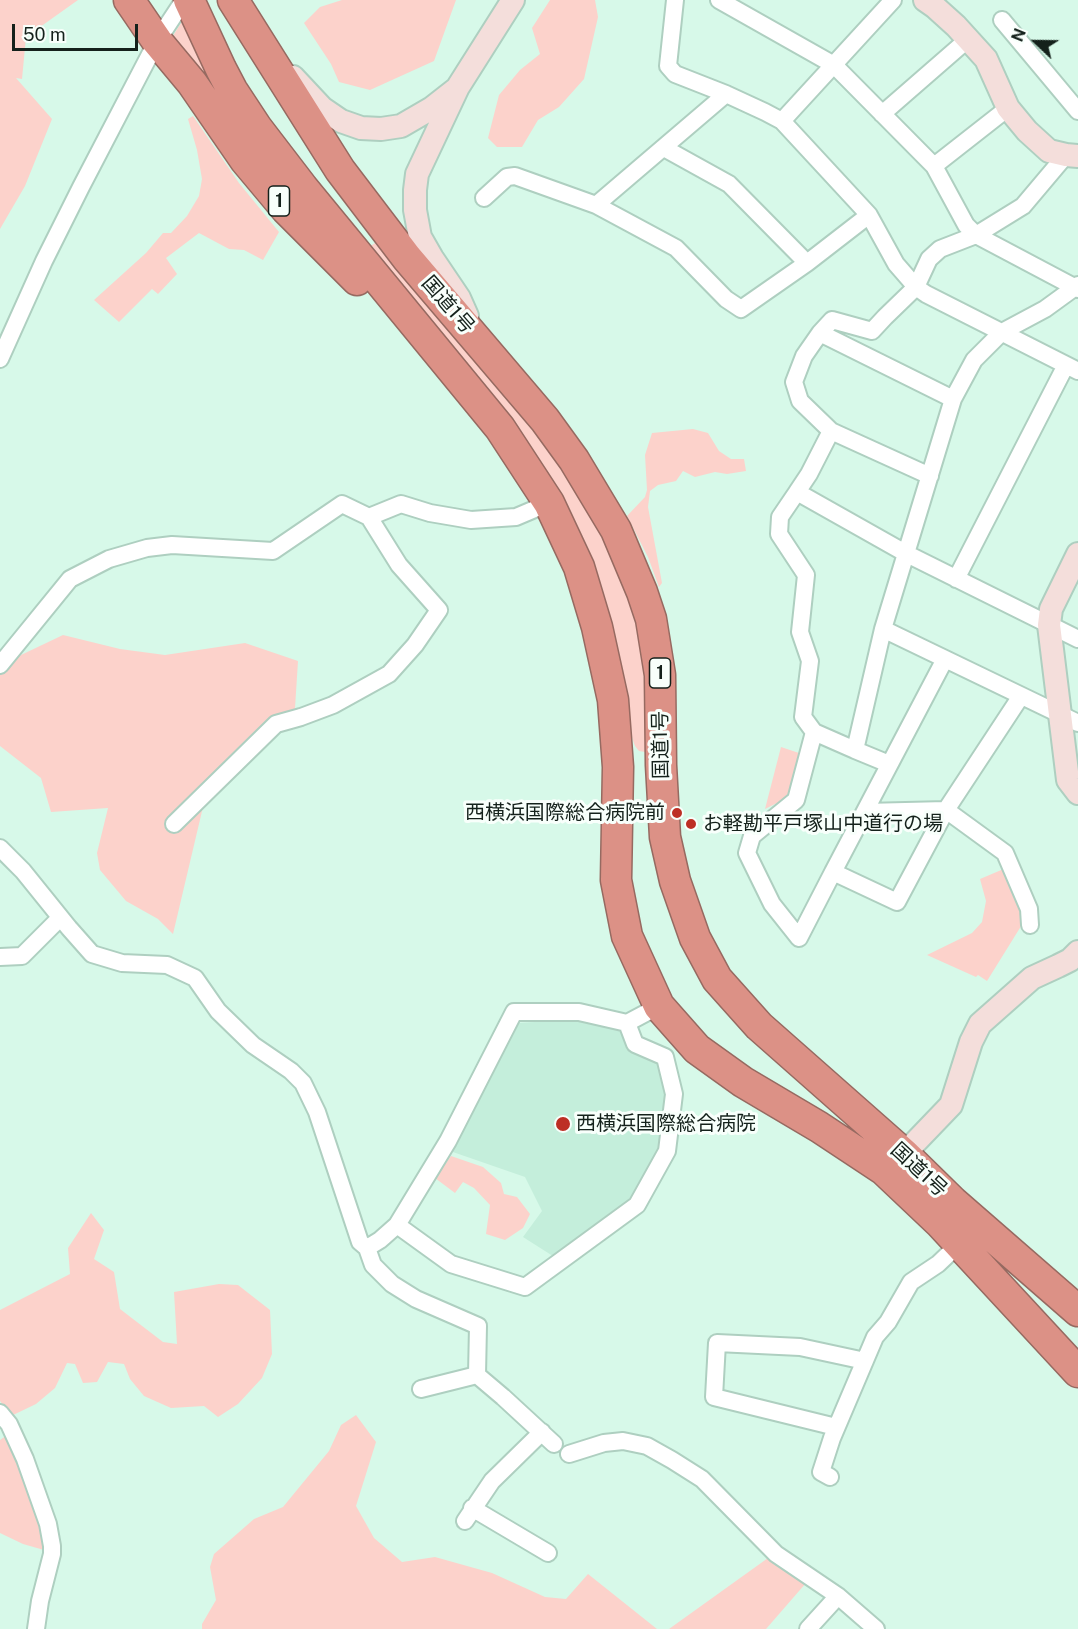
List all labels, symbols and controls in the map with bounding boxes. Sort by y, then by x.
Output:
scale bar [15,12,141,50]
north arrow [1006,12,1066,72]
text: 50 m [23,24,66,45]
text: N [1008,26,1030,44]
road number: 1 [268,186,290,216]
street label: 国道1号 [417,271,479,339]
road number: 1 [650,658,670,688]
street label: 国道1号 [648,711,674,779]
place label: 西横浜国際総合病院前 [465,801,665,825]
marker: 西横浜国際総合病院前 [670,806,684,820]
place label: お軽勘平戸塚山中道行の場 [703,812,943,836]
marker: お軽勘平戸塚山中道行の場 [684,817,698,831]
place label: 西横浜国際総合病院 [576,1112,756,1136]
marker: 西横浜国際総合病院 [554,1115,572,1133]
street label: 国道1号 [886,1138,952,1202]

